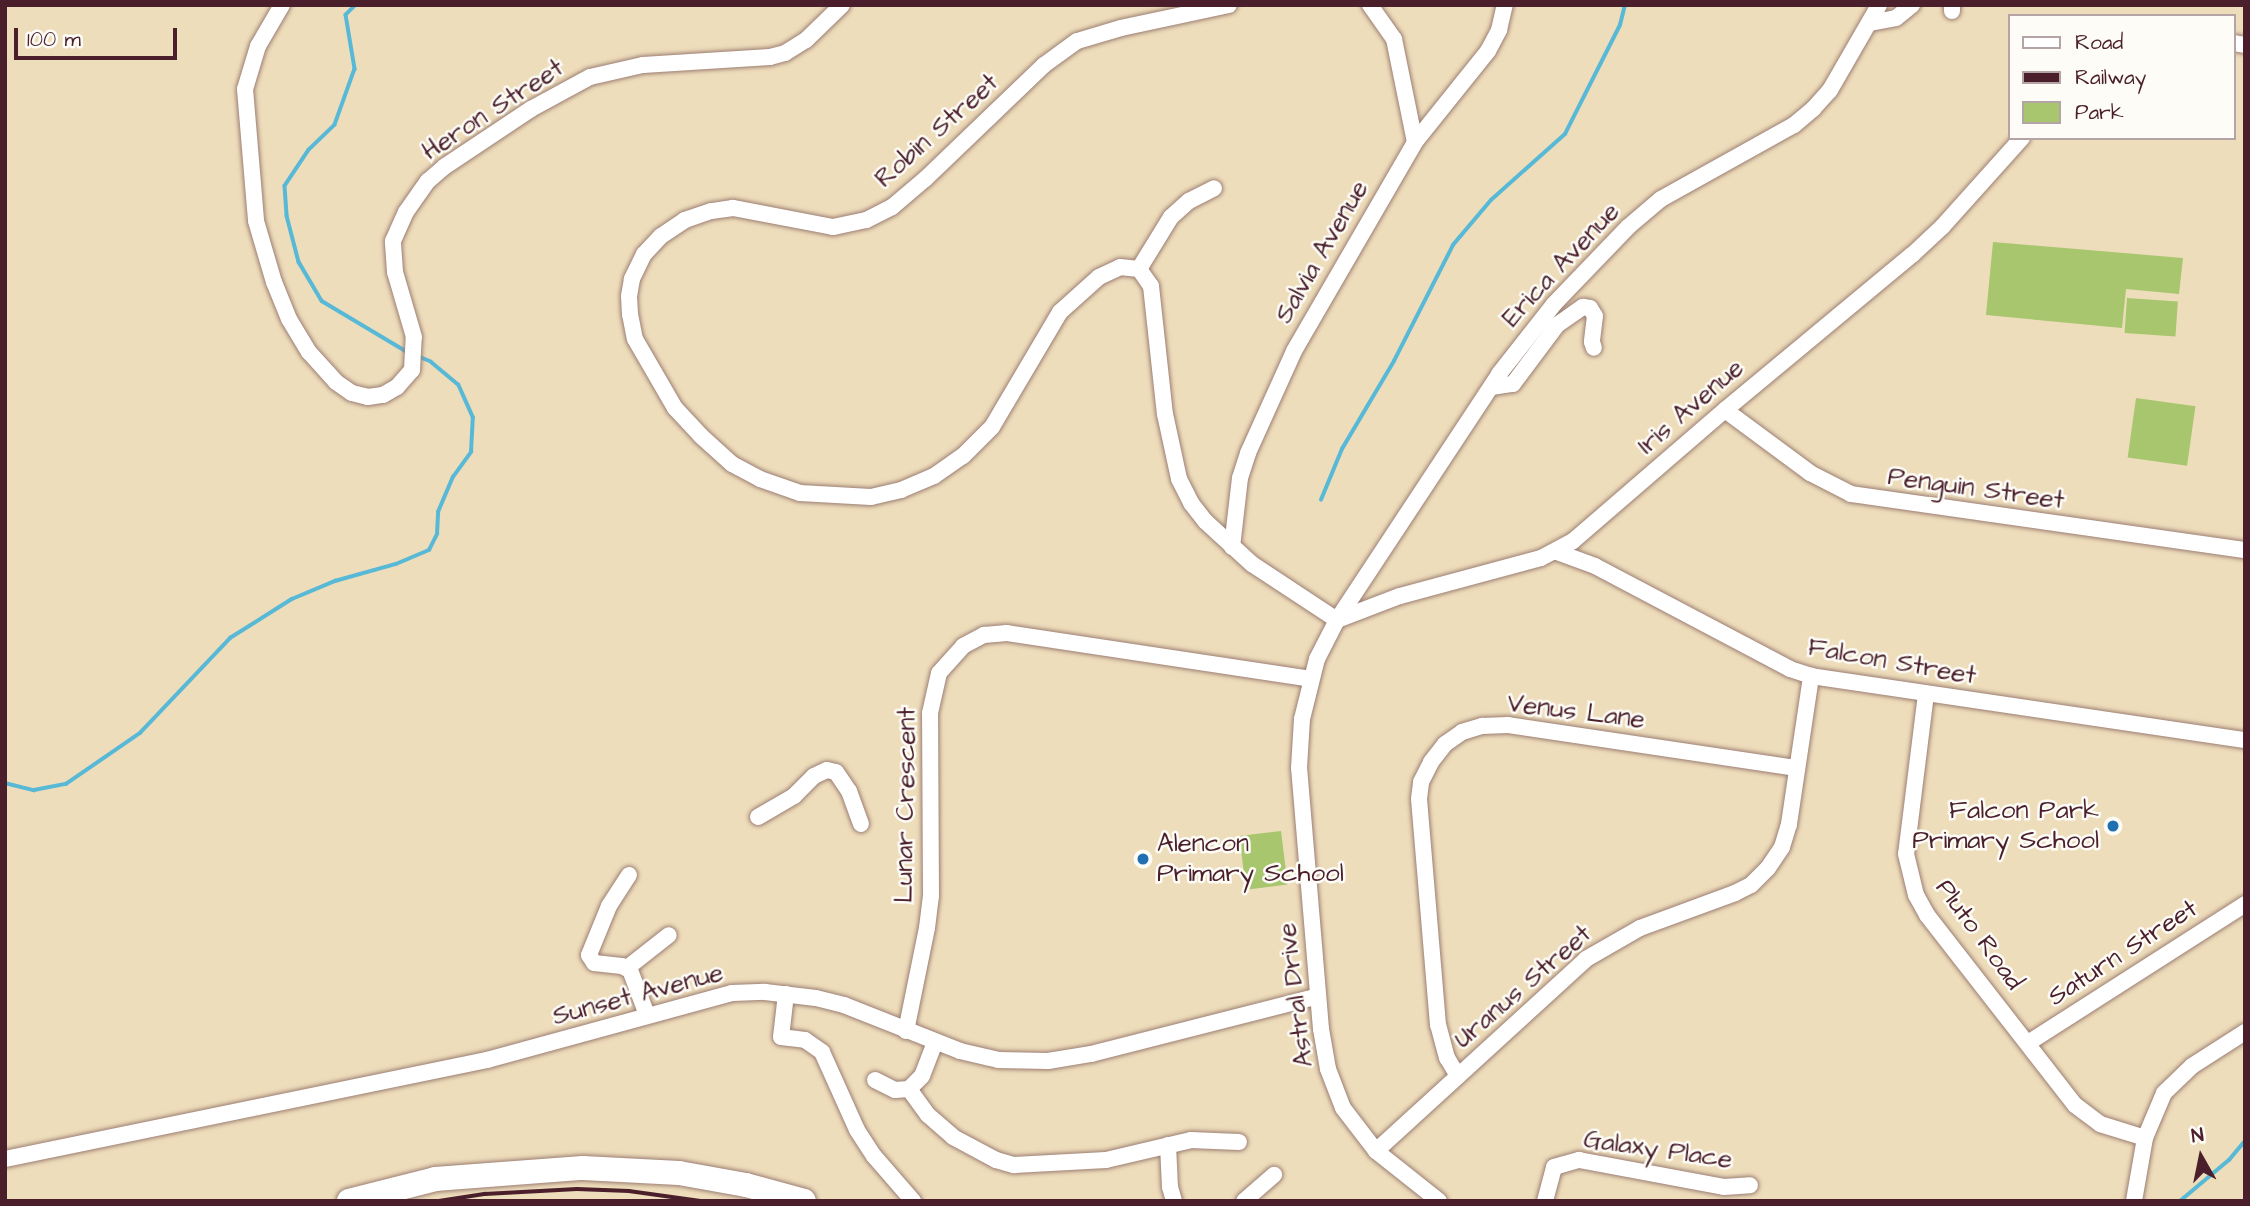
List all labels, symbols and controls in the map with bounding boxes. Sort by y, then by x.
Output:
scale bar [18,14,180,58]
legend [2008,14,2236,140]
text: 100 m [27,25,81,54]
text: Road [2075,28,2123,57]
street label: Heron Street [416,53,570,167]
text: Railway [2075,63,2146,92]
street label: Robin Street [869,67,1005,195]
text: Park [2075,98,2124,127]
street label: Salvia Avenue [1269,175,1375,329]
street label: Erica Avenue [1496,196,1626,334]
street label: Iris Avenue [1632,353,1750,461]
street label: Penguin Street [1886,461,2066,517]
street label: Falcon Street [1806,632,1978,692]
street label: Venus Lane [1505,688,1647,736]
street label: Lunar Crescent [889,707,923,903]
place label: Falcon Park Primary School [1912,795,2099,856]
marker: Falcon Park Primary School [2105,818,2121,834]
place label: Alencon Primary School [1157,828,1344,890]
marker: Alencon Primary School [1135,851,1151,867]
street label: Pluto Road [1928,874,2030,996]
street label: Saturn Street [2043,893,2203,1013]
street label: Uranus Street [1448,919,1598,1055]
street label: Astral Drive [1272,921,1320,1069]
street label: Sunset Avenue [549,957,727,1033]
text: N [2190,1121,2206,1150]
north arrow [2166,1122,2236,1192]
street label: Galaxy Place [1582,1124,1734,1176]

